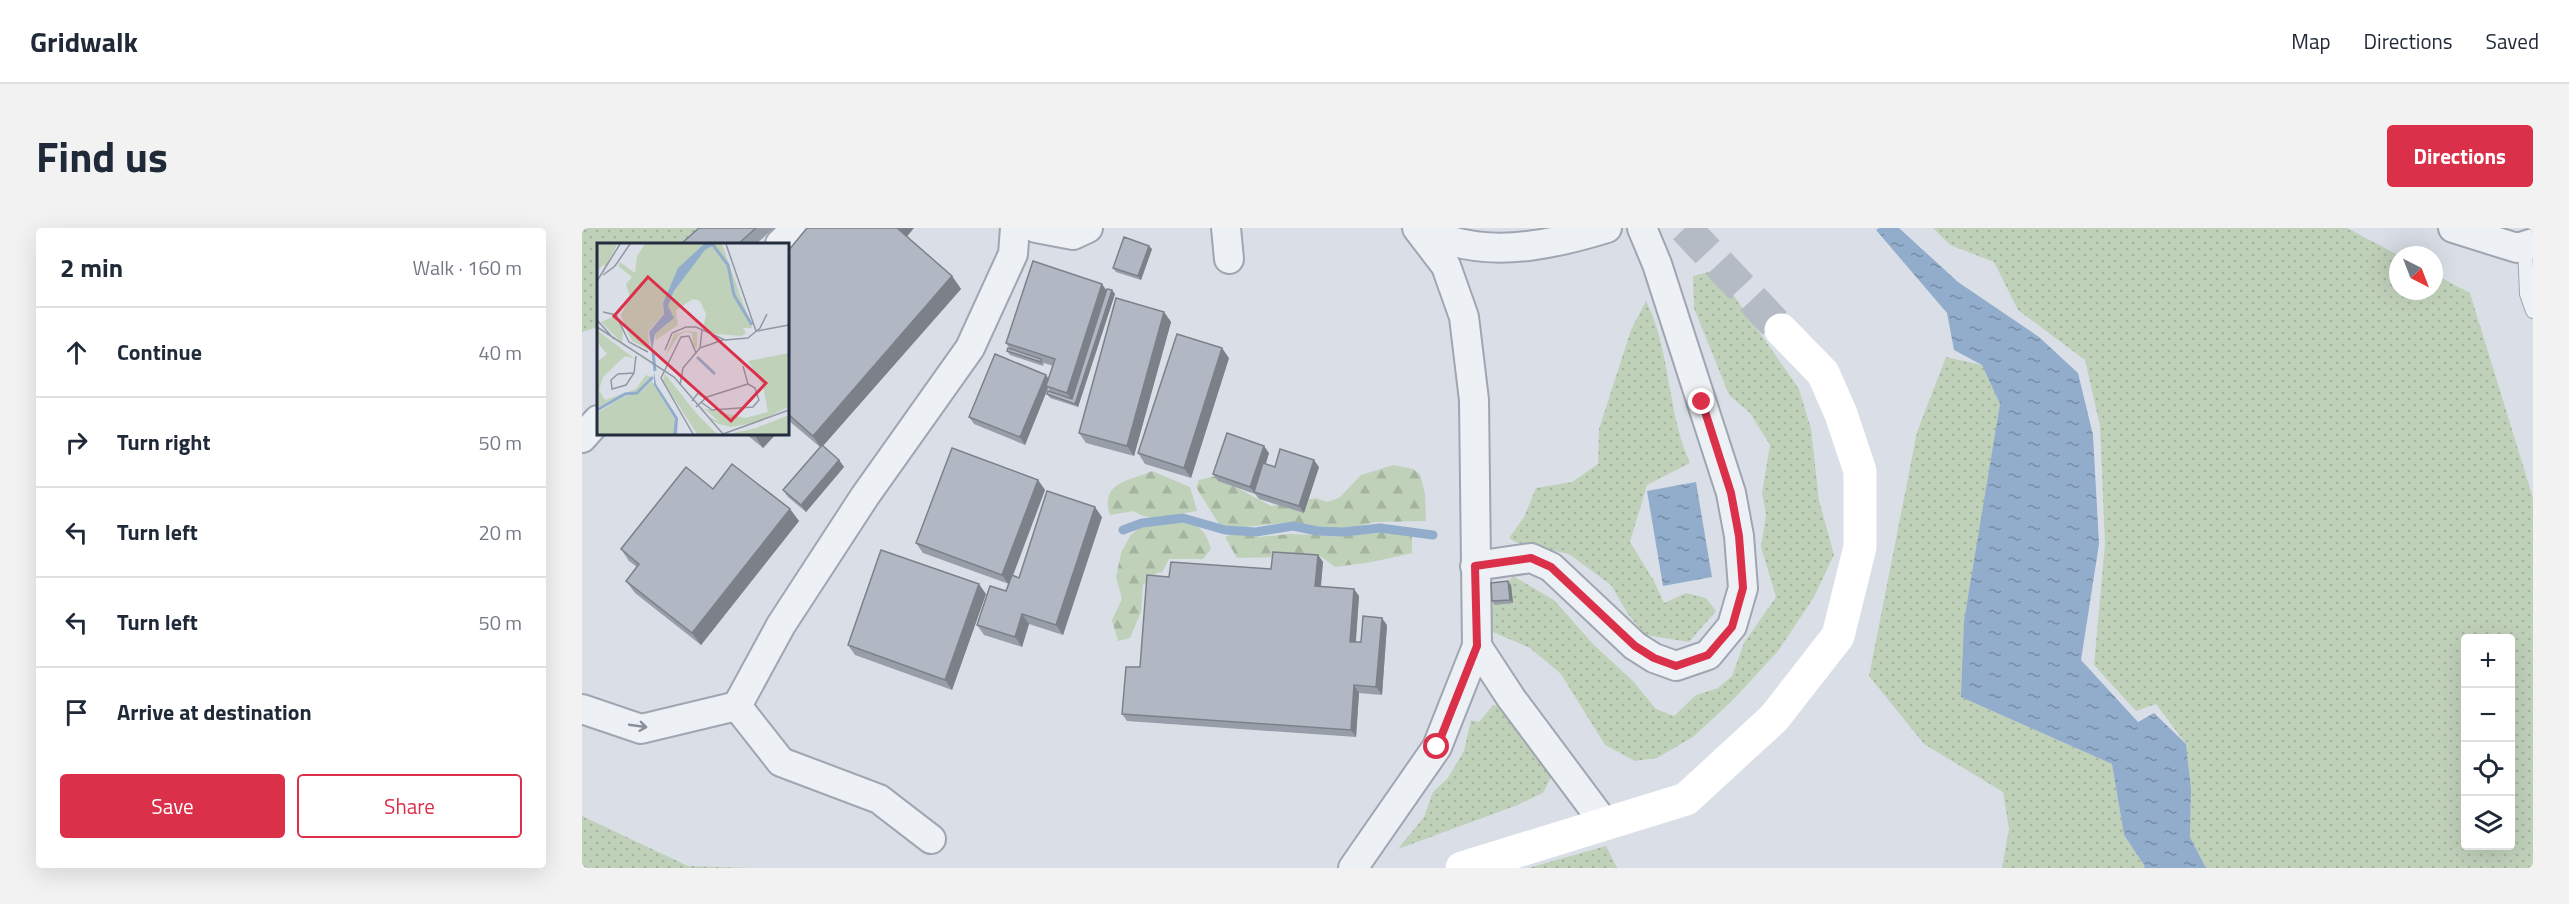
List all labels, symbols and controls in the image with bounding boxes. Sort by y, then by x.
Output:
text: Gridwalk [30,20,138,63]
text: Map [2291,25,2331,57]
text: Directions [2364,25,2453,57]
text: Saved [2486,25,2539,57]
text: Find us [36,124,168,188]
button: Directions [2387,125,2533,187]
inset map [597,243,789,435]
north arrow [2389,246,2443,300]
text: 2 min [60,248,123,287]
text: Walk · 160 m [413,252,522,283]
text: Continue [117,335,202,369]
icon: ahead [60,336,93,369]
text: 40 m [478,337,522,368]
route end [1688,388,1714,414]
text: Turn right [117,425,211,459]
icon: right [60,426,93,459]
text: 50 m [478,427,522,458]
text: Turn left [117,515,198,549]
icon: left [60,516,93,549]
text: 20 m [478,517,522,548]
text: Turn left [117,605,198,639]
icon: left [60,606,93,639]
text: 50 m [478,607,522,638]
map controls [2461,634,2515,850]
button: + [2461,634,2515,688]
button: − [2461,688,2515,742]
text: Arrive at destination [117,695,312,729]
icon: arrive [60,696,93,729]
one-way arrow [627,720,647,731]
route start [1423,733,1449,759]
button: locate [2461,742,2515,796]
button: Save [60,774,285,838]
button: Share [297,774,522,838]
button: layers [2461,796,2515,850]

